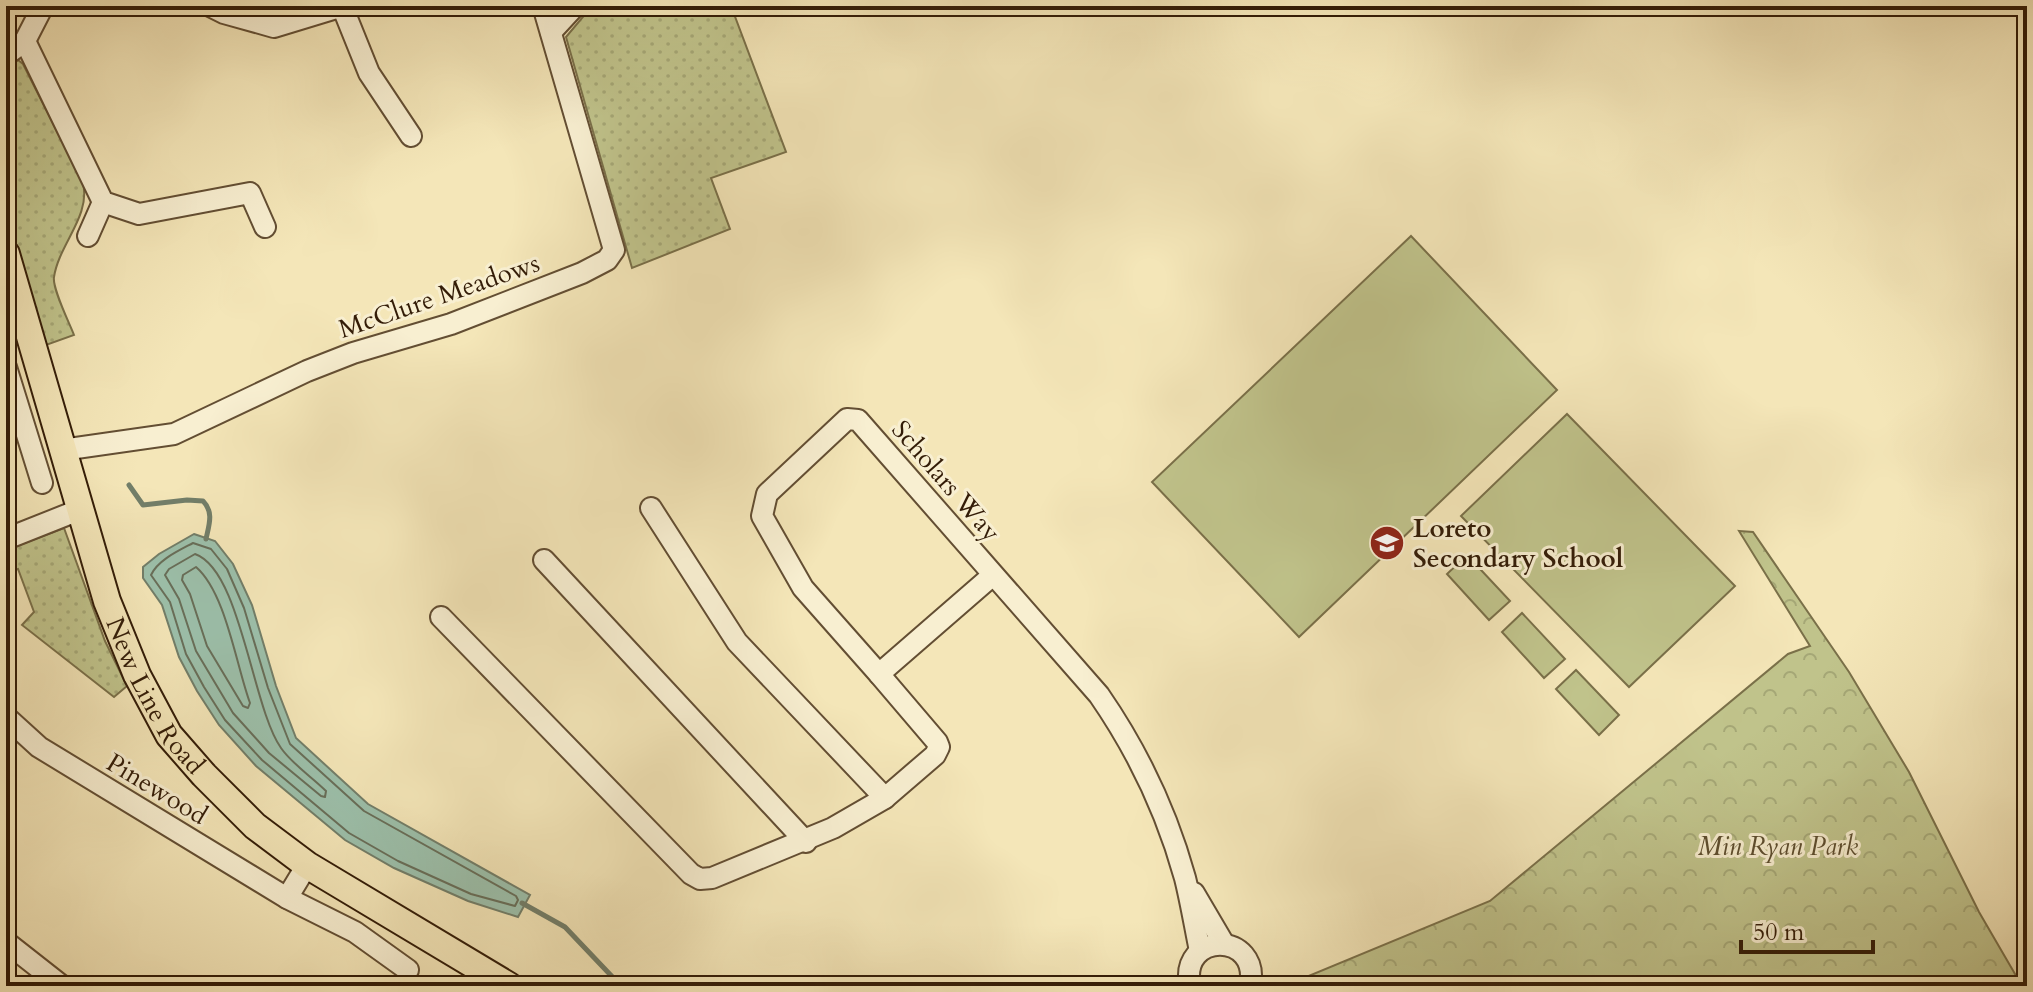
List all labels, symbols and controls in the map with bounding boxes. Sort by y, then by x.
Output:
street label: McClure Meadows [334,245,544,347]
street label: Scholars Way [884,413,1009,549]
place label: Loreto Secondary School [1413,511,1624,576]
school or university icon: Loreto Secondary School [1368,524,1406,562]
street label: New Line Road [98,612,213,782]
street label: Pinewood [100,745,214,833]
park label: Min Ryan Park [1698,829,1858,864]
scale bar [1741,904,1873,954]
text: 50 m [1753,916,1805,949]

